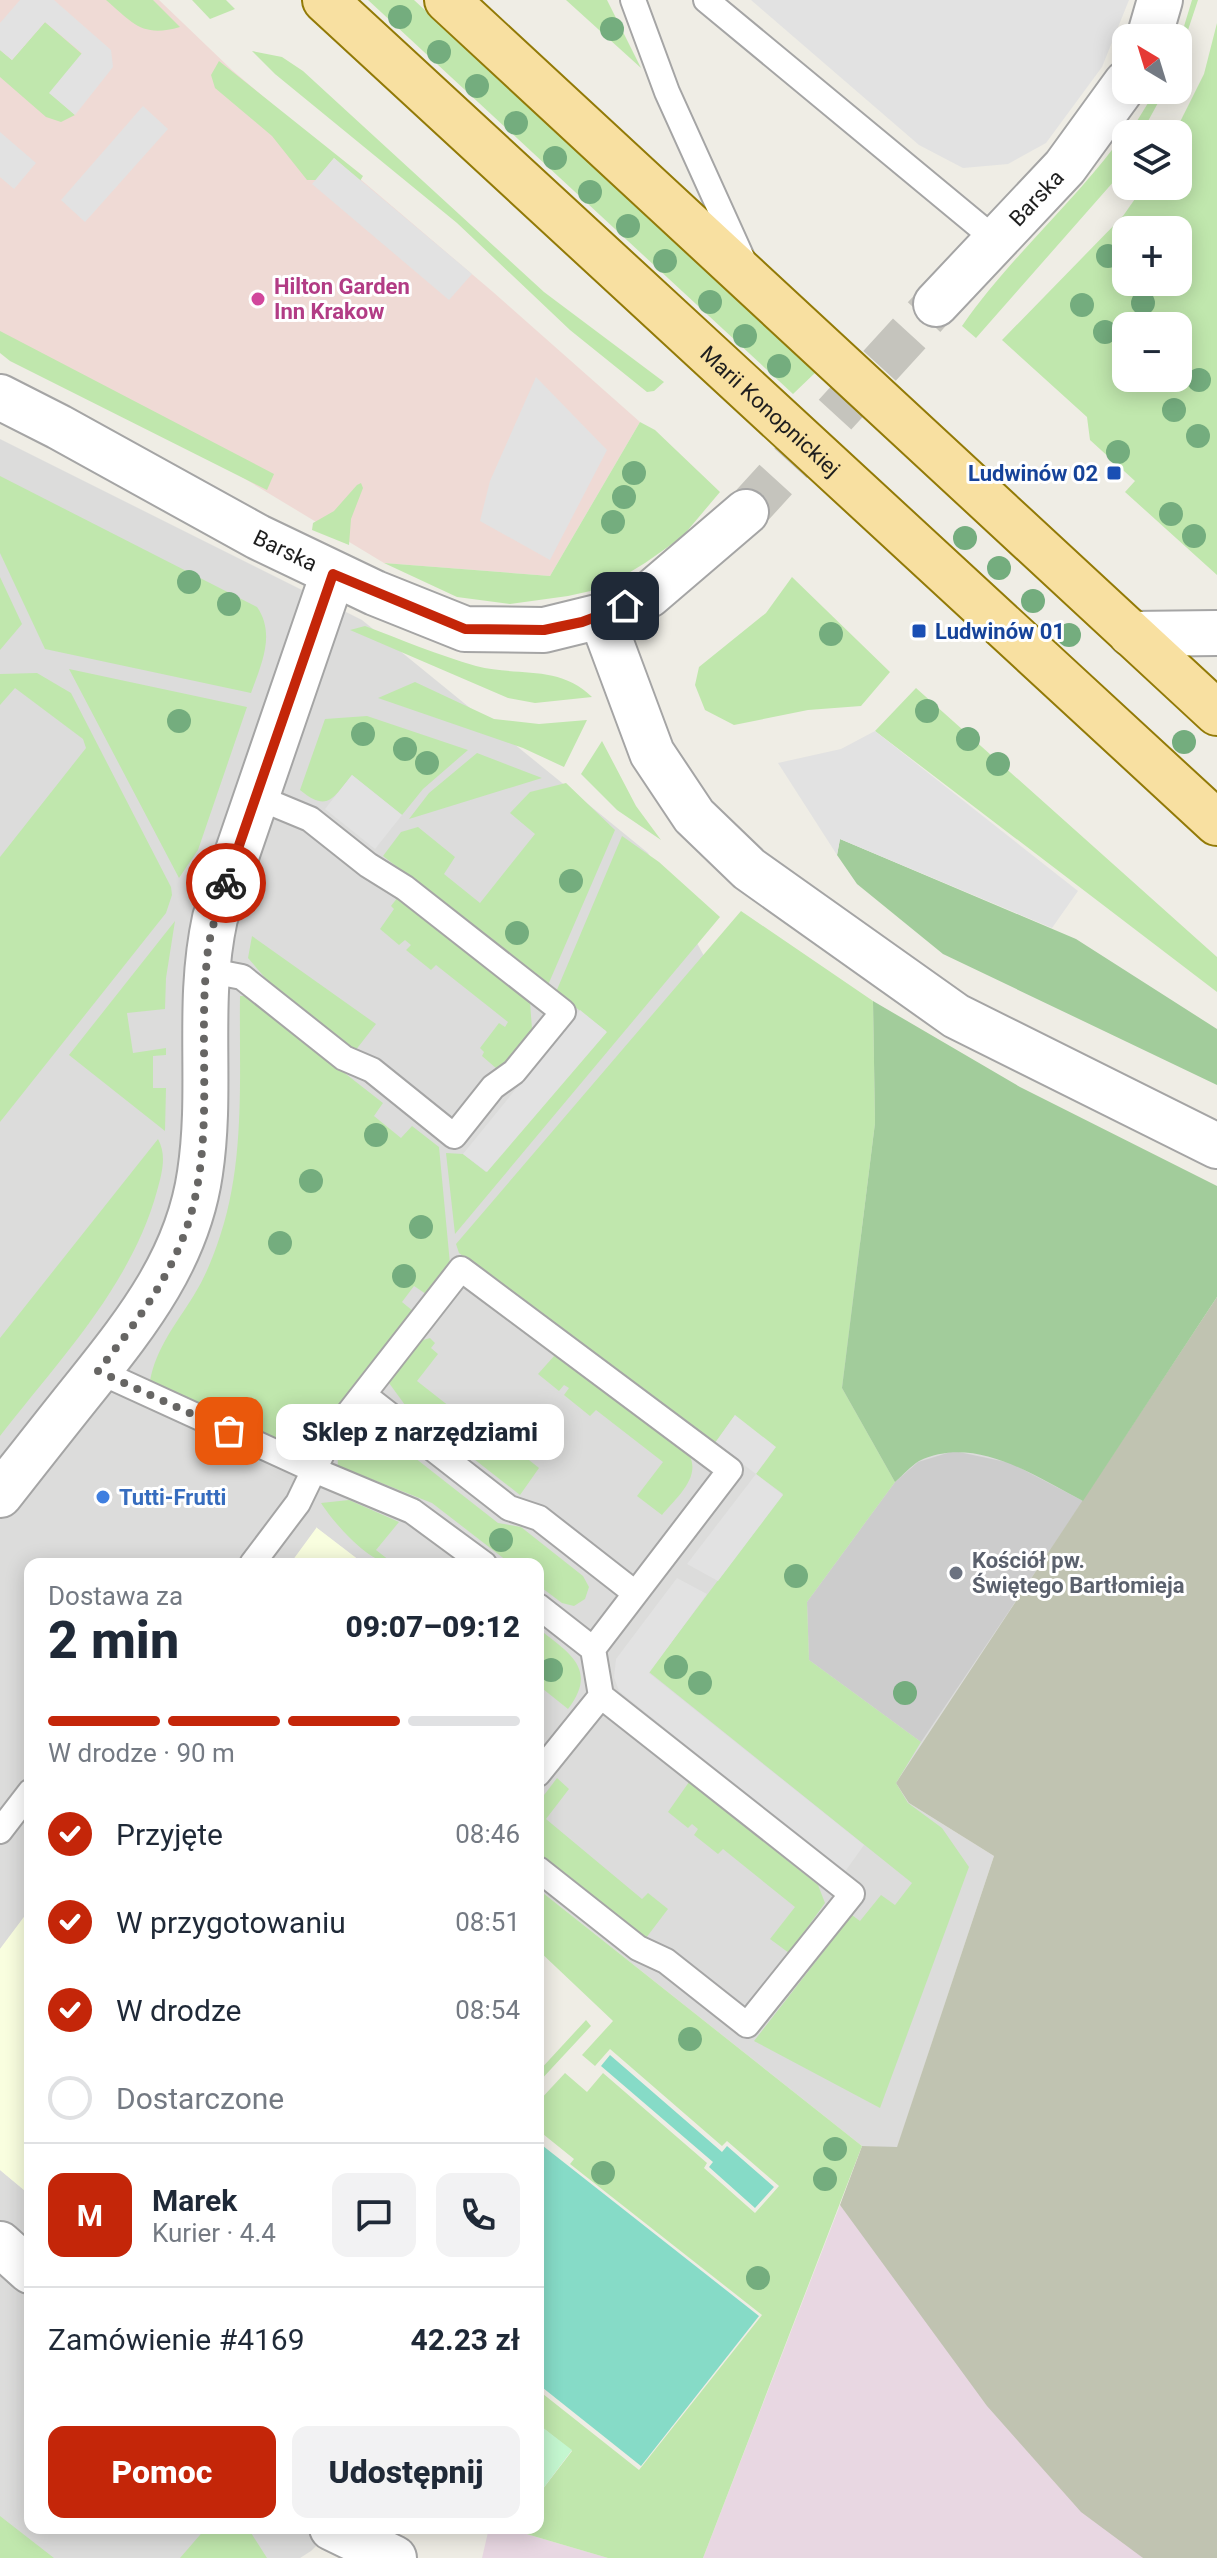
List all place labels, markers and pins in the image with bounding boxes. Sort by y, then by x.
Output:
place label: Hilton Garden Inn Krakow [274,274,410,324]
marker: Hilton Garden Inn Krakow [249,290,267,308]
place label: Ludwinów 02 [968,461,1098,486]
marker: Ludwinów 02 [1105,464,1123,482]
pin [591,572,659,640]
place label: Ludwinów 01 [935,619,1065,644]
marker: Ludwinów 01 [910,622,928,640]
pin [195,1397,263,1465]
callout: Sklep z narzędziami [277,1403,565,1459]
place label: Tutti-Frutti [119,1485,226,1510]
marker: Tutti-Frutti [94,1488,112,1506]
place label: Kościół pw. Świętego Bartłomieja [972,1548,1185,1598]
marker: Kościół pw. Świętego Bartłomieja [947,1564,965,1582]

